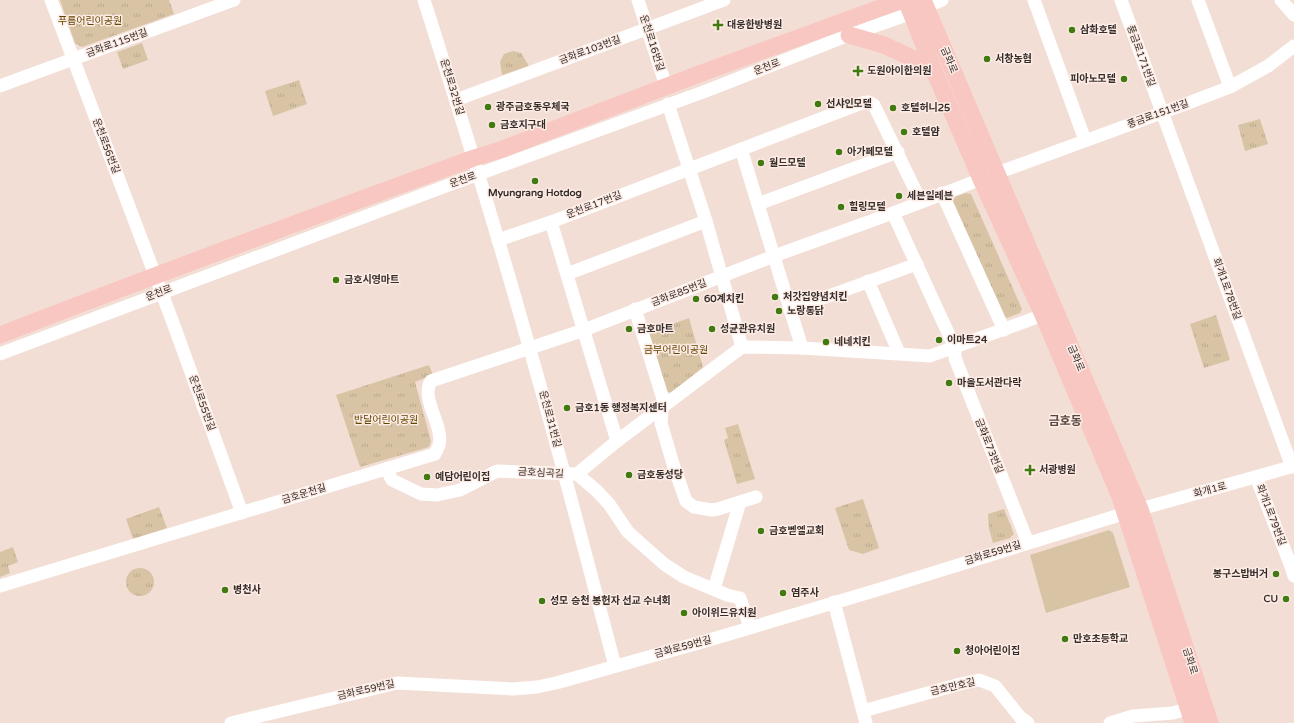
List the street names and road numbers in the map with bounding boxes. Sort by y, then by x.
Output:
street label: 운천로16번길 [637,13,667,73]
street label: 풍금로171번길 [1124,23,1158,89]
street label: 금화로115번길 [84,26,150,60]
street label: 금화로103번길 [557,33,623,67]
street label: 금화로 [938,45,960,75]
street label: 운천로 [752,56,782,78]
street label: 운천로32번길 [438,57,466,117]
street label: 풍금로151번길 [1125,97,1191,131]
street label: 운천로56번길 [90,117,122,175]
street label: 운천로 [448,170,478,190]
street label: 운천로17번길 [565,189,623,221]
street label: 화개1로78번길 [1210,256,1244,322]
street label: 금화로85번길 [650,277,708,309]
street label: 운천로 [144,282,174,304]
street label: 금화로 [1065,343,1087,373]
street label: 운천로55번길 [186,373,218,433]
street label: 운천로31번길 [537,389,563,449]
street label: 금화로73번길 [972,417,1006,475]
street label: 금호심곡길 [518,466,564,480]
street label: 화개1로 [1192,480,1228,500]
street label: 금호운천길 [280,482,328,506]
street label: 화개1로79번길 [1254,483,1288,547]
street label: 금화로59번길 [963,539,1023,567]
street label: 금화로59번길 [653,634,713,660]
street label: 금화로 [1180,646,1200,676]
street label: 금호만호길 [929,676,977,698]
street label: 금화로59번길 [336,678,396,702]

